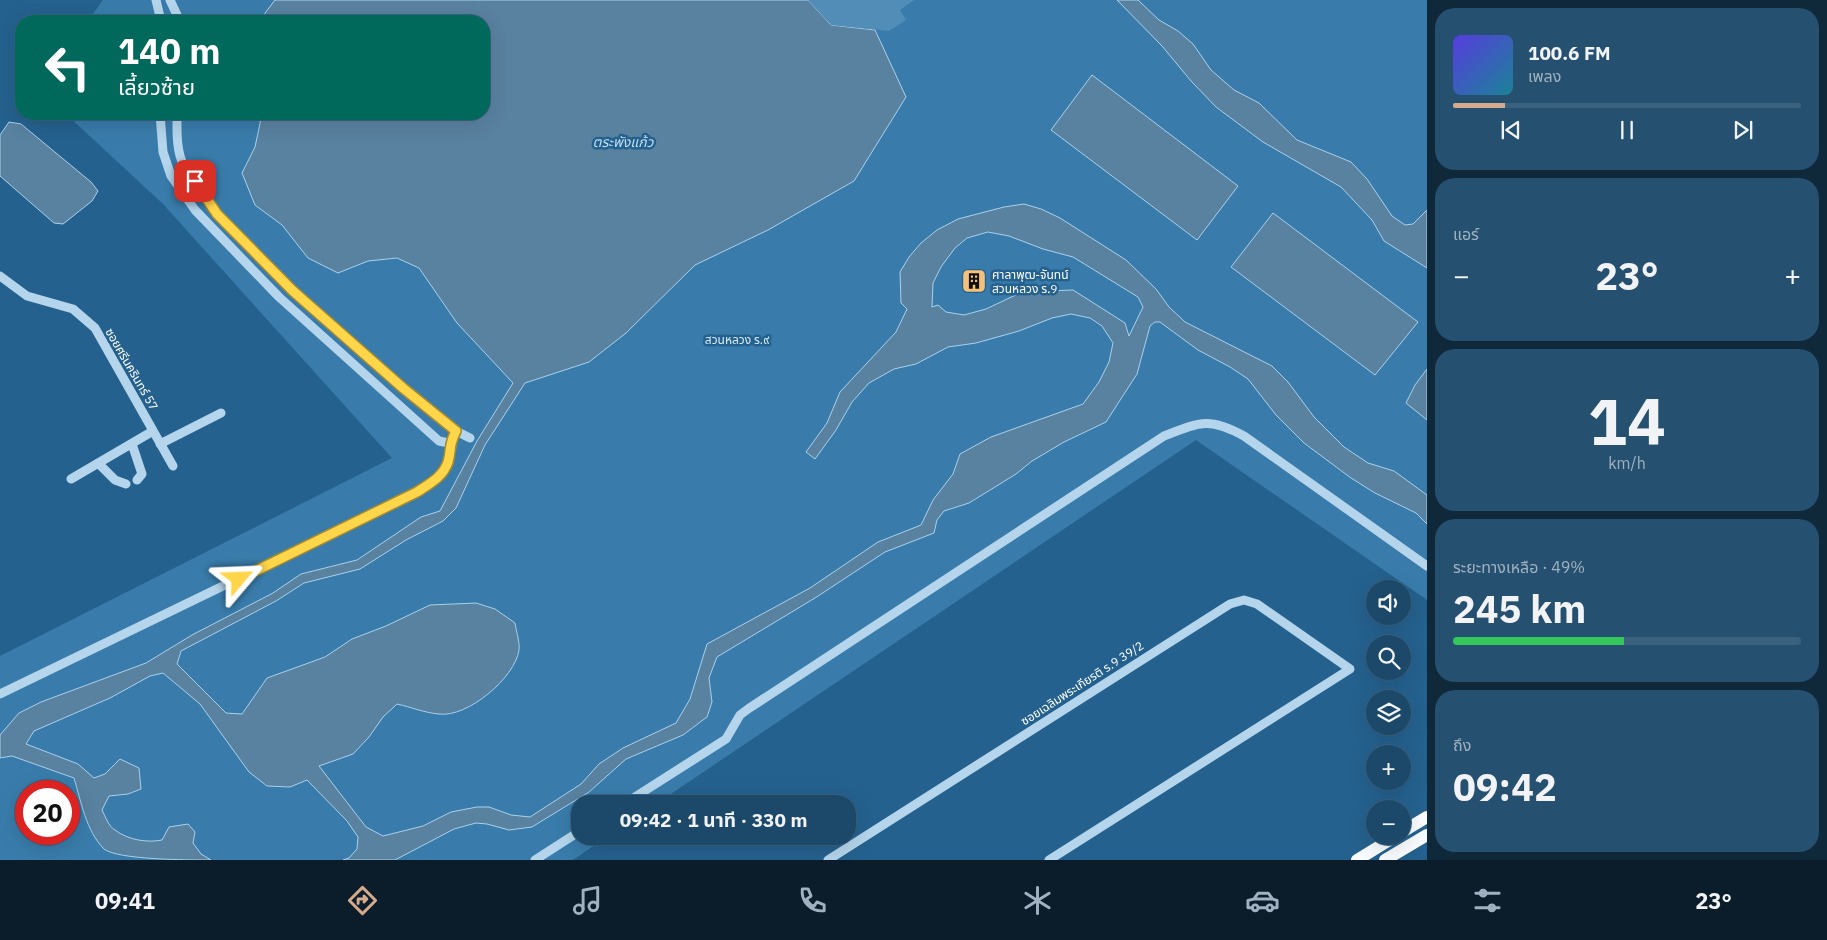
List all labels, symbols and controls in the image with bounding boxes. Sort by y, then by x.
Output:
text: 140 m [118,28,221,74]
icon: left [35,35,100,100]
text: 100.6 FM [1528,41,1611,65]
text: เพลง [1528,66,1561,86]
text: เลี้ยวซ้าย [118,72,195,101]
icon: previous [1497,116,1525,144]
icon: pause [1613,116,1641,144]
icon: next [1729,116,1757,144]
water label: ตระพังแก้ว [593,133,655,151]
pin [174,160,216,202]
icon: arrive [181,167,209,195]
text: แอร์ [1453,224,1479,244]
text: 23° [1595,251,1659,300]
text: − [1453,257,1470,294]
text: + [1784,257,1801,294]
place label: ศาลาพุฒ-จันทน์ สวนหลวง ร.9 [992,267,1069,296]
building icon: ศาลาพุฒ-จันทน์ สวนหลวง ร.9 [961,268,987,294]
street label: ซอยศรีนครินทร์ 57 [102,325,162,413]
park label: สวนหลวง ร.๙ [705,332,769,347]
text: 14 [1588,378,1666,463]
text: km/h [1608,453,1646,473]
position arrow [212,552,264,604]
text: ระยะทางเหลือ · 49% [1453,557,1585,577]
map controls [1366,580,1411,845]
button: sound [1366,580,1411,625]
text: 245 km [1453,584,1586,633]
button: search [1366,635,1411,680]
street label: ซอยเฉลิมพระเกียรติ ร.9 39/2 [1018,638,1146,728]
button: layers [1366,690,1411,735]
text: ถึง [1453,735,1471,755]
button: + [1366,745,1411,790]
text: 09:42 [1453,762,1557,811]
speed limit sign: 20 [15,780,80,845]
button: − [1366,800,1411,845]
text: 09:42 · 1 นาที · 330 m [620,808,807,832]
icon: directions [345,883,380,918]
icon: music [570,883,605,918]
icon: phone [795,883,830,918]
icon: climate [1020,883,1055,918]
icon: car [1245,883,1280,918]
icon: filters [1470,883,1505,918]
text: 09:41 [95,886,155,915]
text: 23° [1695,886,1732,915]

